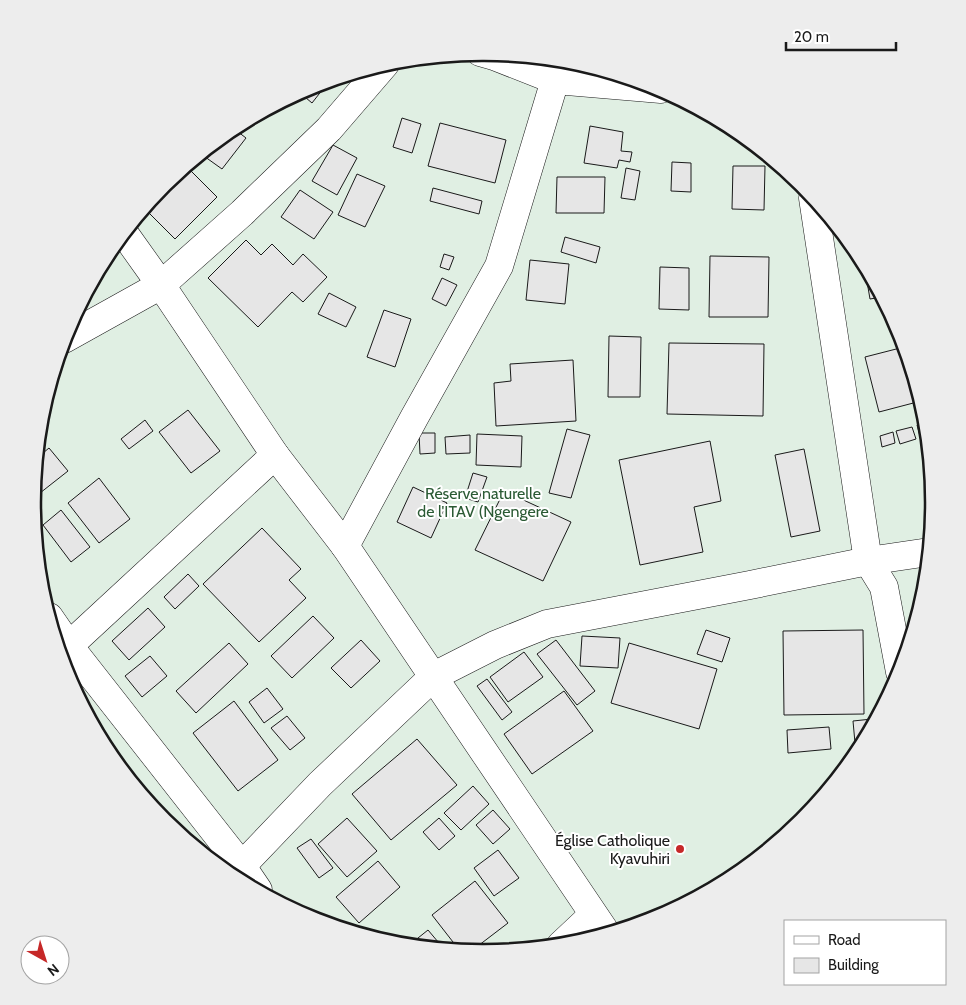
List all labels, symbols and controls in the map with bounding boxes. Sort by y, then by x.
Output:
scale bar [786,20,896,52]
text: 20 m [794,28,829,46]
park label: Réserve naturelle de l'ITAV (Ngengere [417,484,549,521]
place label: Église Catholique Kyavuhiri [555,831,670,868]
marker: Église Catholique Kyavuhiri [674,843,686,855]
legend [784,920,946,985]
text: Road [828,931,861,949]
north arrow [20,935,70,985]
text: Building [828,956,879,974]
text: N [44,960,63,980]

